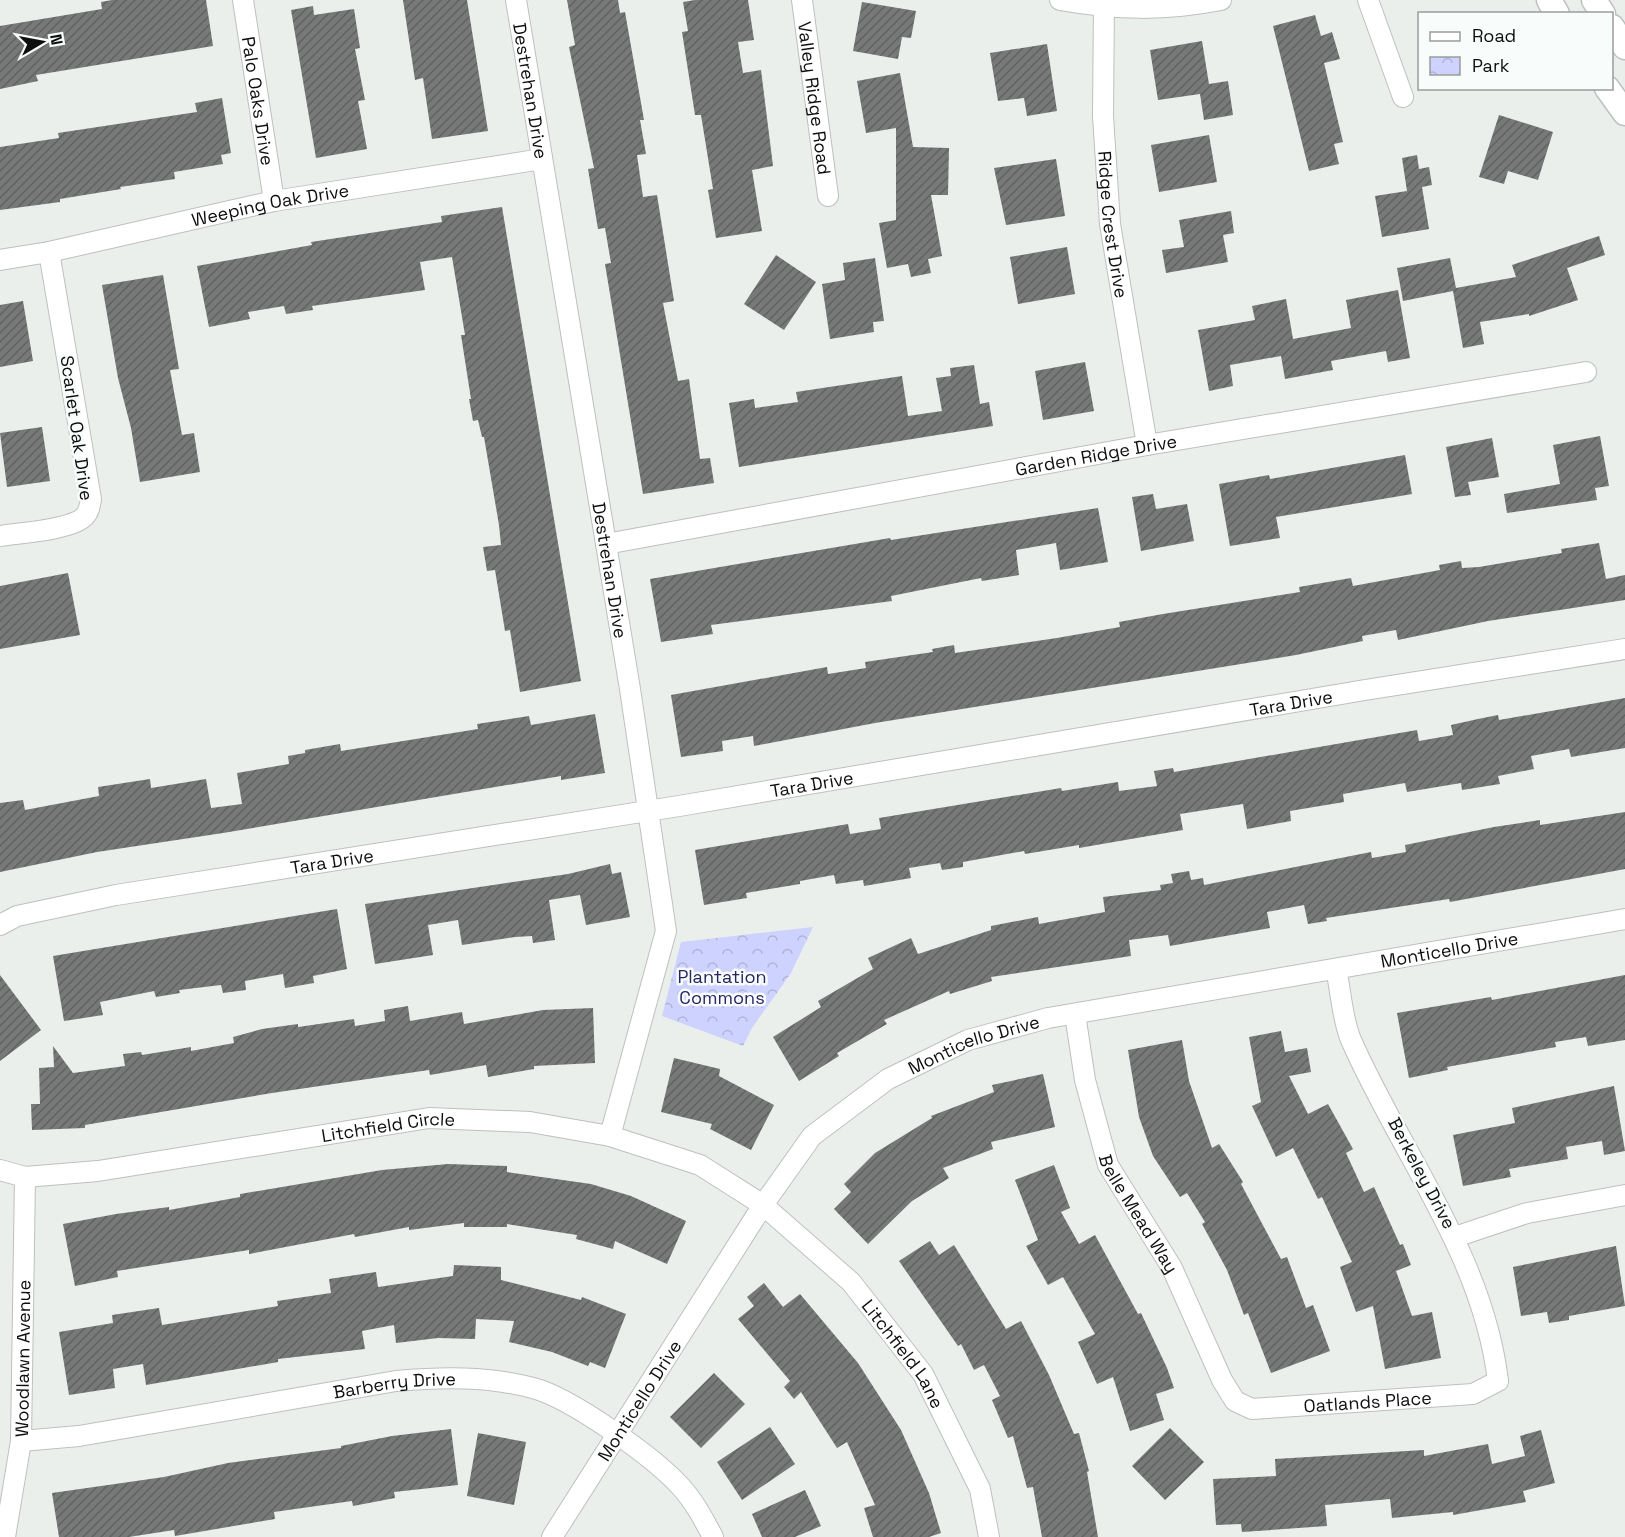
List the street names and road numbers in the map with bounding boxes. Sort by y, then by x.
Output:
street label: Valley Ridge Road [793,20,837,176]
street label: Destrehan Drive [508,21,554,160]
street label: Palo Oaks Drive [237,35,280,167]
street label: Ridge Crest Drive [1094,150,1134,300]
street label: Weeping Oak Drive [189,178,351,231]
street label: Scarlet Oak Drive [55,354,99,502]
street label: Garden Ridge Drive [1013,429,1179,480]
street label: Destrehan Drive [588,501,633,640]
street label: Tara Drive [1248,684,1334,721]
street label: Tara Drive [768,765,855,802]
street label: Tara Drive [289,843,375,879]
street label: Monticello Drive [1379,926,1520,972]
street label: Monticello Drive [904,1009,1042,1079]
street label: Litchfield Circle [319,1106,456,1147]
street label: Berkeley Drive [1383,1113,1461,1233]
street label: Belle Mead Way [1094,1152,1184,1277]
street label: Woodlawn Avenue [10,1279,35,1437]
street label: Litchfield Lane [857,1294,950,1412]
street label: Monticello Drive [592,1335,686,1465]
street label: Barberry Drive [331,1367,456,1403]
street label: Oatlands Place [1303,1385,1432,1417]

